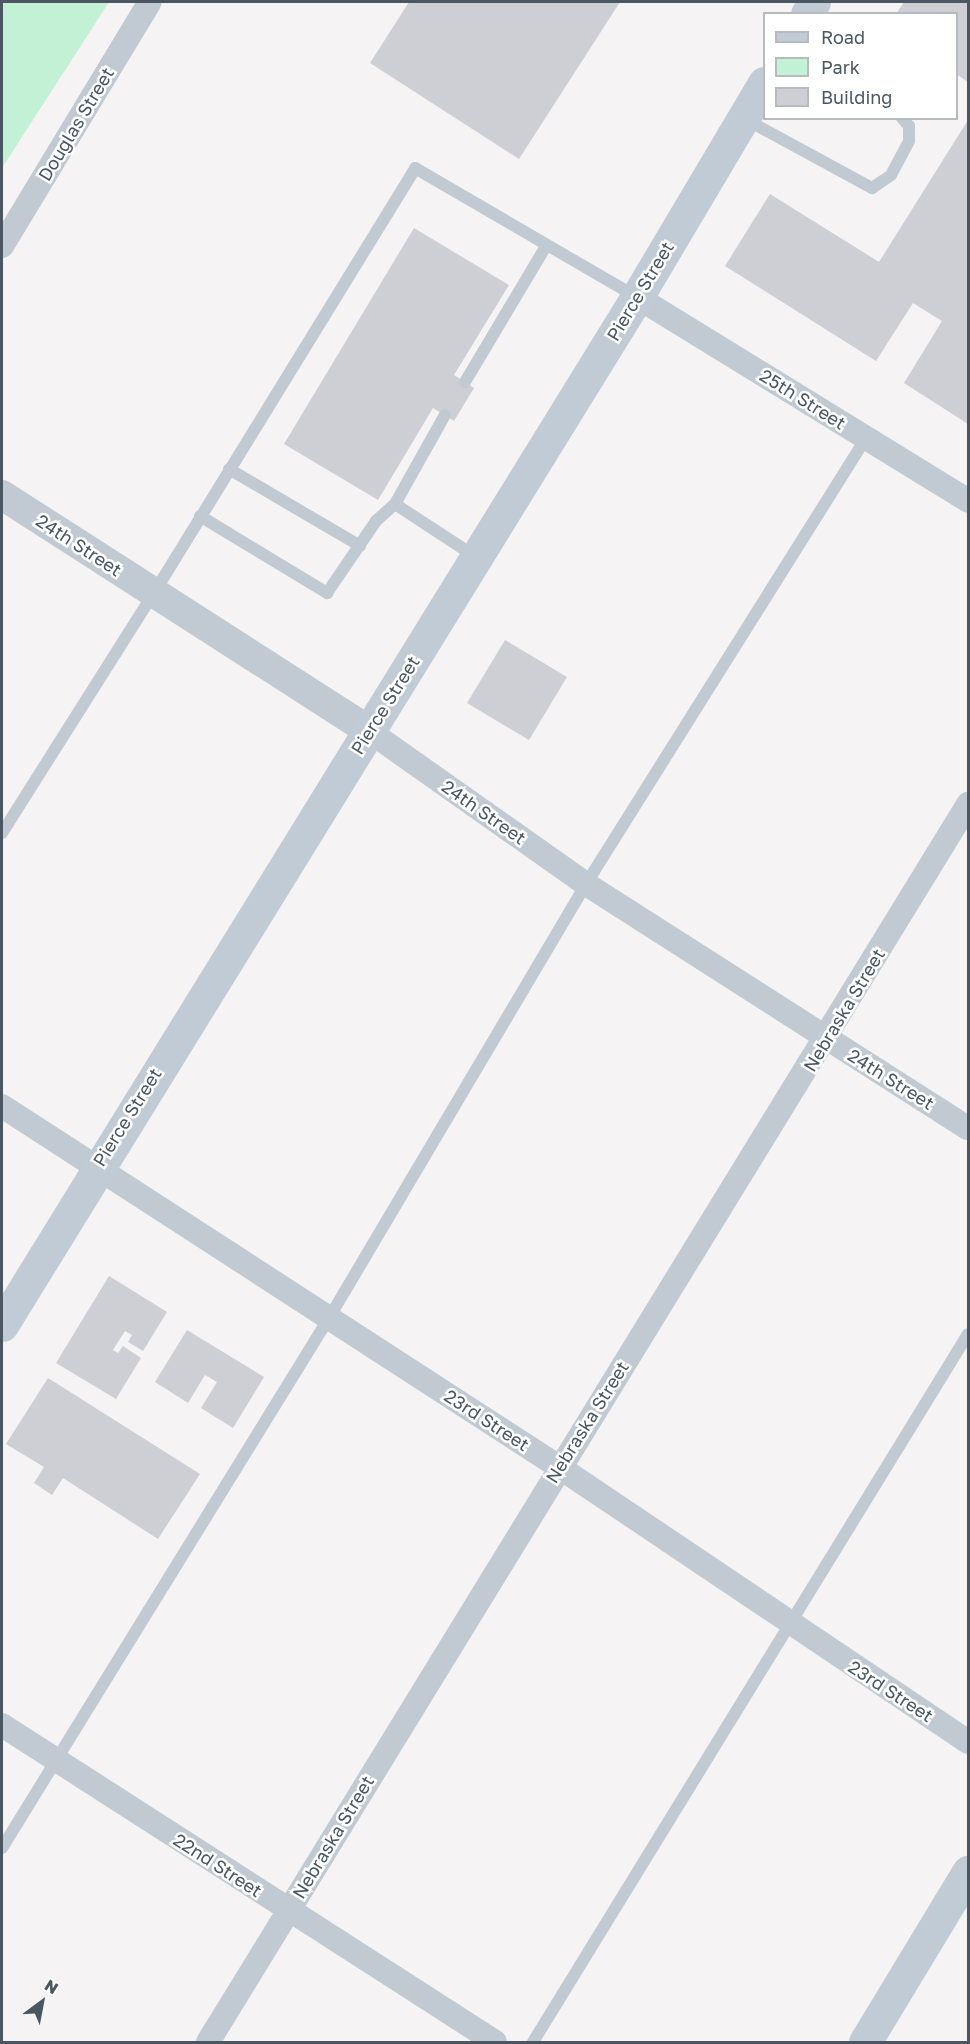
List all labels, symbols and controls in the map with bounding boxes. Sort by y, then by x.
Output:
legend [763,12,958,120]
text: Road [821,26,865,48]
text: Park [821,56,860,78]
street label: Douglas Street [34,63,118,185]
text: Building [821,86,892,108]
street label: Pierce Street [602,237,678,345]
street label: 25th Street [756,364,850,434]
street label: 24th Street [32,509,126,581]
street label: Pierce Street [346,652,424,758]
street label: 24th Street [438,775,530,849]
street label: Nebraska Street [799,945,889,1075]
street label: 24th Street [844,1044,938,1114]
street label: Pierce Street [88,1064,166,1170]
street label: Nebraska Street [541,1357,633,1487]
street label: 23rd Street [441,1385,533,1455]
street label: 23rd Street [845,1656,937,1726]
street label: Nebraska Street [288,1772,378,1902]
street label: 22nd Street [170,1828,266,1902]
north arrow [12,1972,72,2032]
text: N [41,1975,62,1998]

